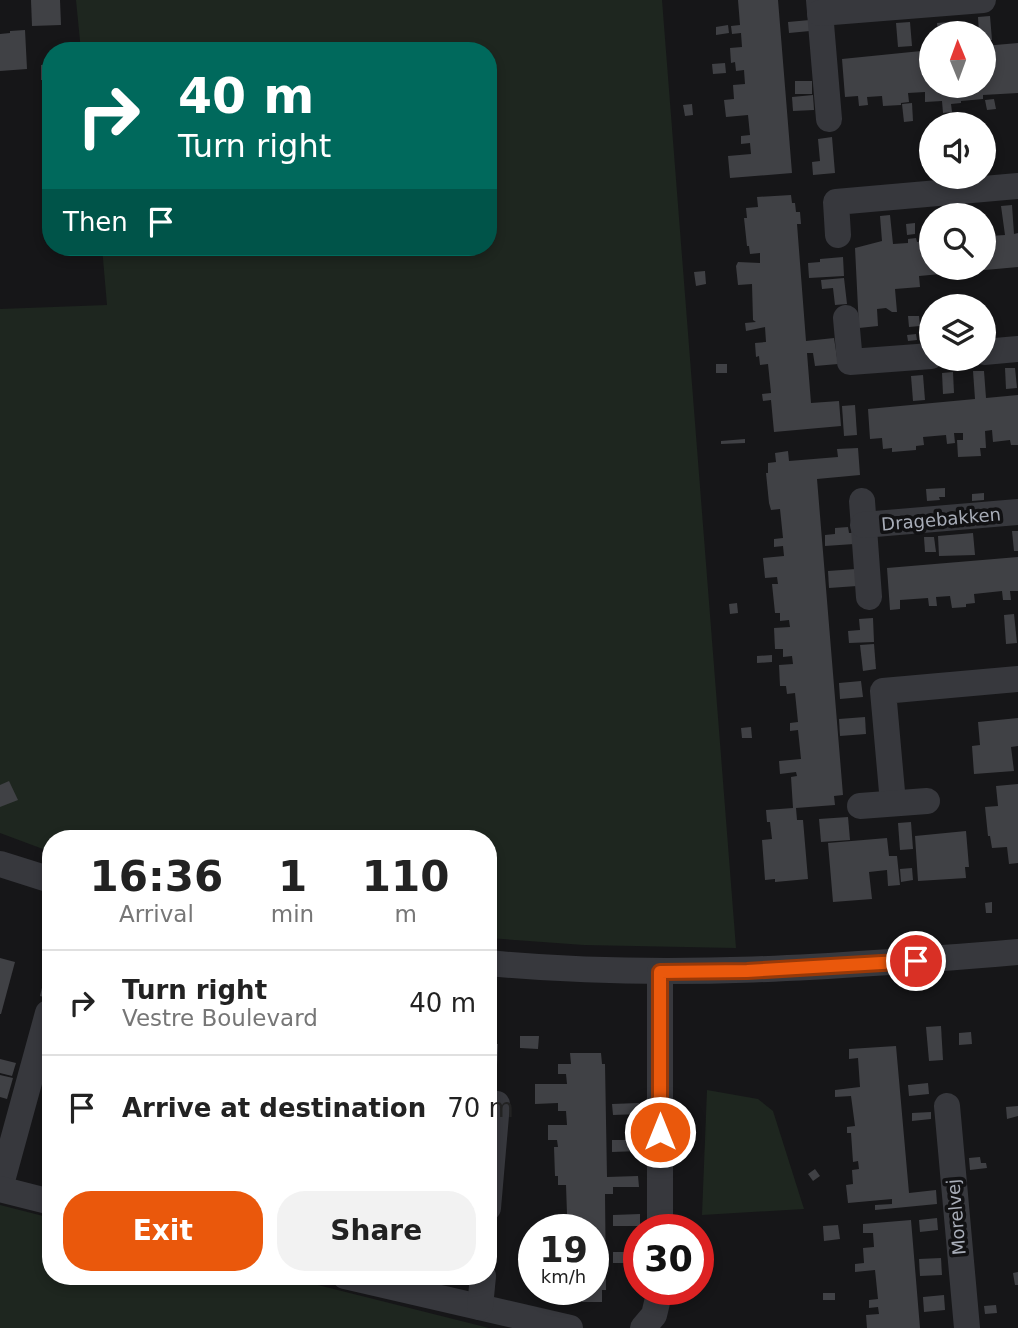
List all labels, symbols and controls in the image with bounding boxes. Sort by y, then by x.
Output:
north arrow [919,21,996,98]
map controls [919,21,996,371]
text: 40 m [178,68,314,125]
icon: right [63,70,154,161]
button: sound [919,112,996,189]
text: Turn right [178,127,331,165]
icon: arrive [142,203,180,241]
button: search [919,203,996,280]
text: Then [63,207,128,237]
button: layers [919,294,996,371]
street label: Dragebakken [880,503,1002,535]
text: 16:36 [90,852,223,901]
text: 1 [278,852,307,901]
text: 110 [362,852,449,901]
text: Arrival [119,901,194,927]
text: min [271,901,314,927]
text: m [394,901,417,927]
pin [886,931,946,991]
icon: arrive [897,942,935,980]
text: Turn right [122,975,267,1005]
icon: right [63,984,101,1022]
text: 40 m [409,988,476,1018]
text: Vestre Boulevard [122,1005,318,1031]
icon: arrive [63,1089,101,1127]
text: Arrive at destination [122,1093,426,1123]
text: 70 m [447,1093,514,1123]
position arrow [623,1095,697,1169]
street label: Morelvej [942,1178,970,1256]
button: Exit [63,1191,263,1271]
button: Share [277,1191,476,1271]
speed limit sign: 30 [623,1214,714,1305]
text: 19 [539,1230,588,1270]
text: km/h [541,1266,586,1287]

